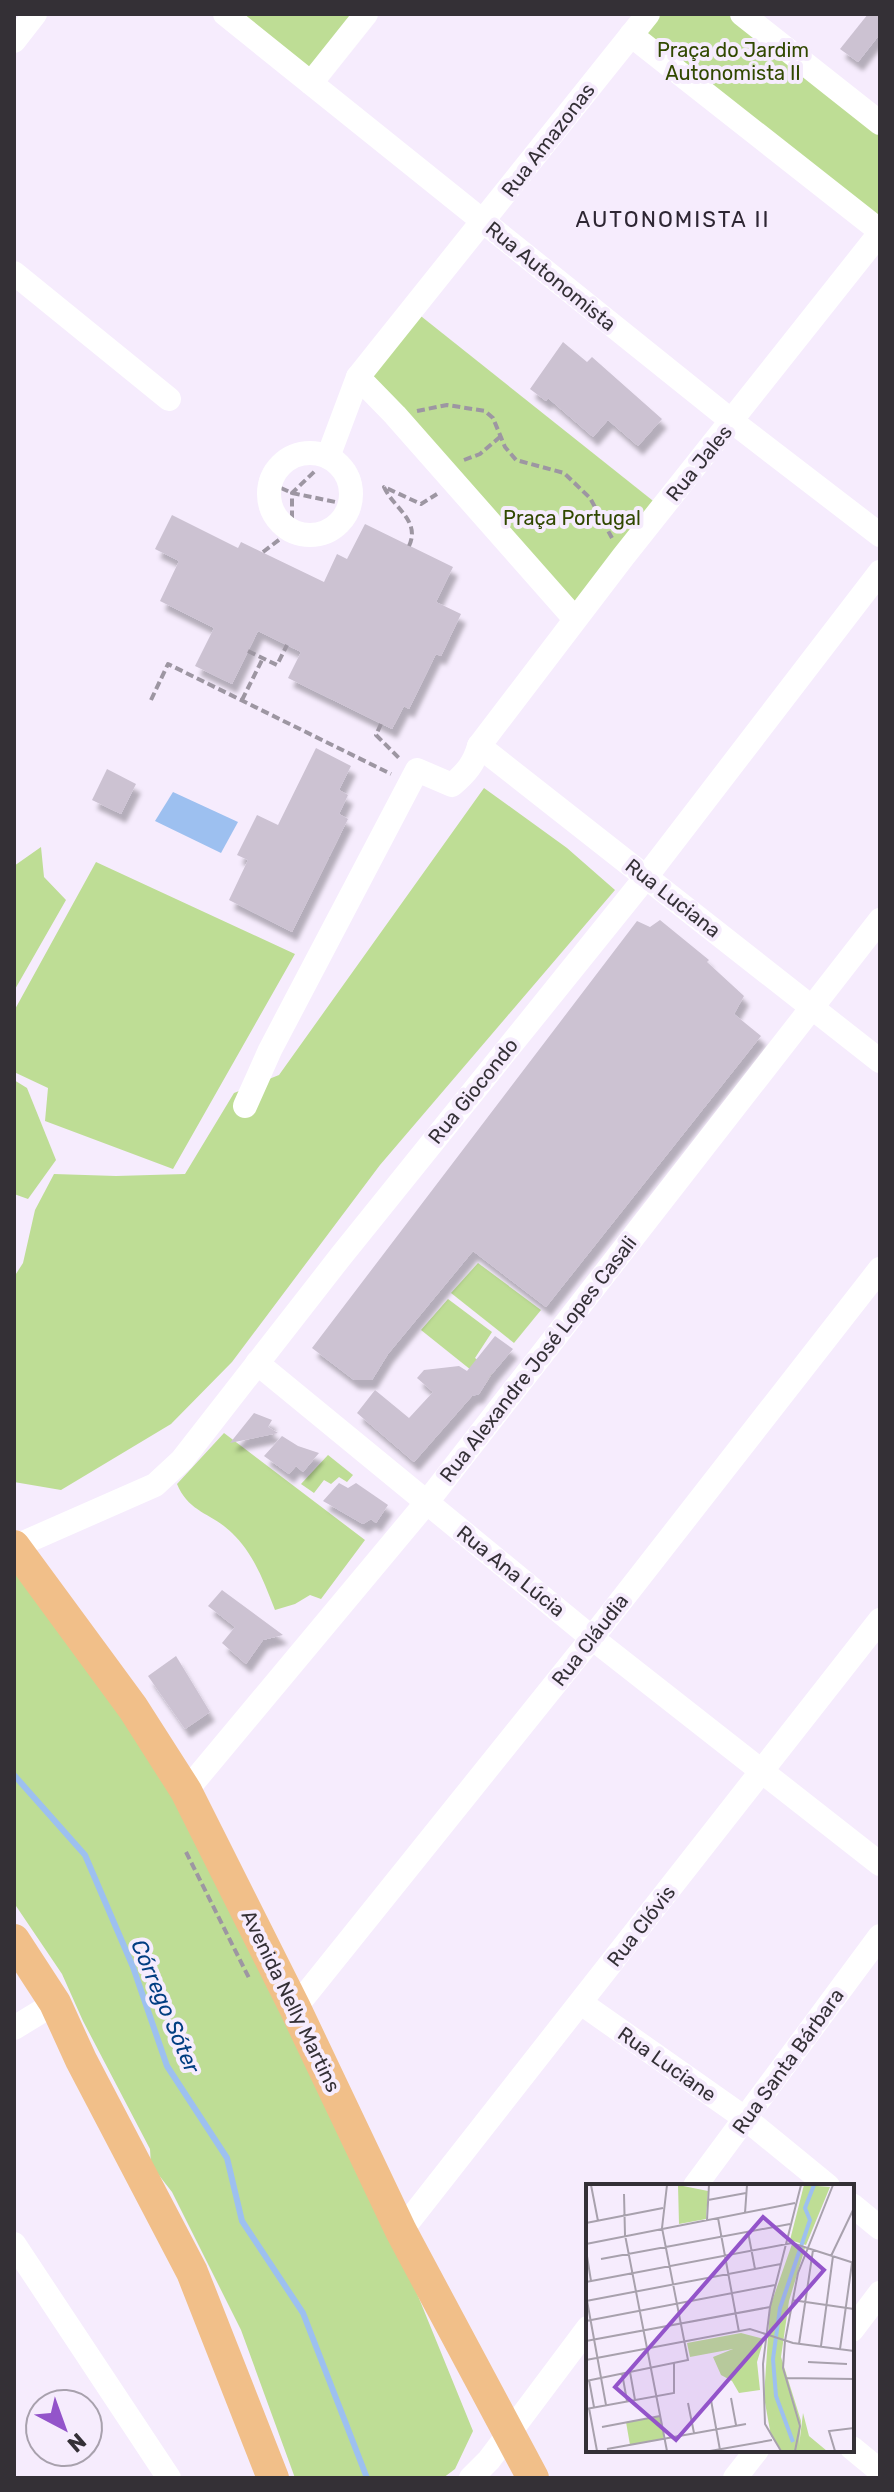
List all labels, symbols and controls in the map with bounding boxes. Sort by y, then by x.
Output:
park label: Praça do Jardim Autonomista II [657,38,809,85]
street label: Rua Amazonas [496,78,600,202]
district label: AUTONOMISTA II [575,206,771,233]
street label: Rua Autonomista [481,216,621,336]
street label: Rua Jales [661,420,737,506]
park label: Praça Portugal [503,506,641,530]
street label: Rua Luciana [621,853,725,943]
street label: Rua Giocondo [423,1033,523,1149]
street label: Rua Alexandre José Lopes Casali [434,1231,642,1487]
street label: Rua Ana Lúcia [452,1520,570,1622]
street label: Rua Cláudia [547,1589,633,1691]
street label: Rua Clóvis [602,1881,680,1971]
street label: Avenida Nelly Martins [237,1906,345,2096]
water label: Córrego Sóter [125,1935,206,2079]
street label: Rua Santa Bárbara [727,1984,849,2138]
street label: Rua Luciane [613,2021,721,2107]
inset map [586,2184,854,2452]
north arrow [24,2388,104,2468]
text: N [62,2427,92,2458]

